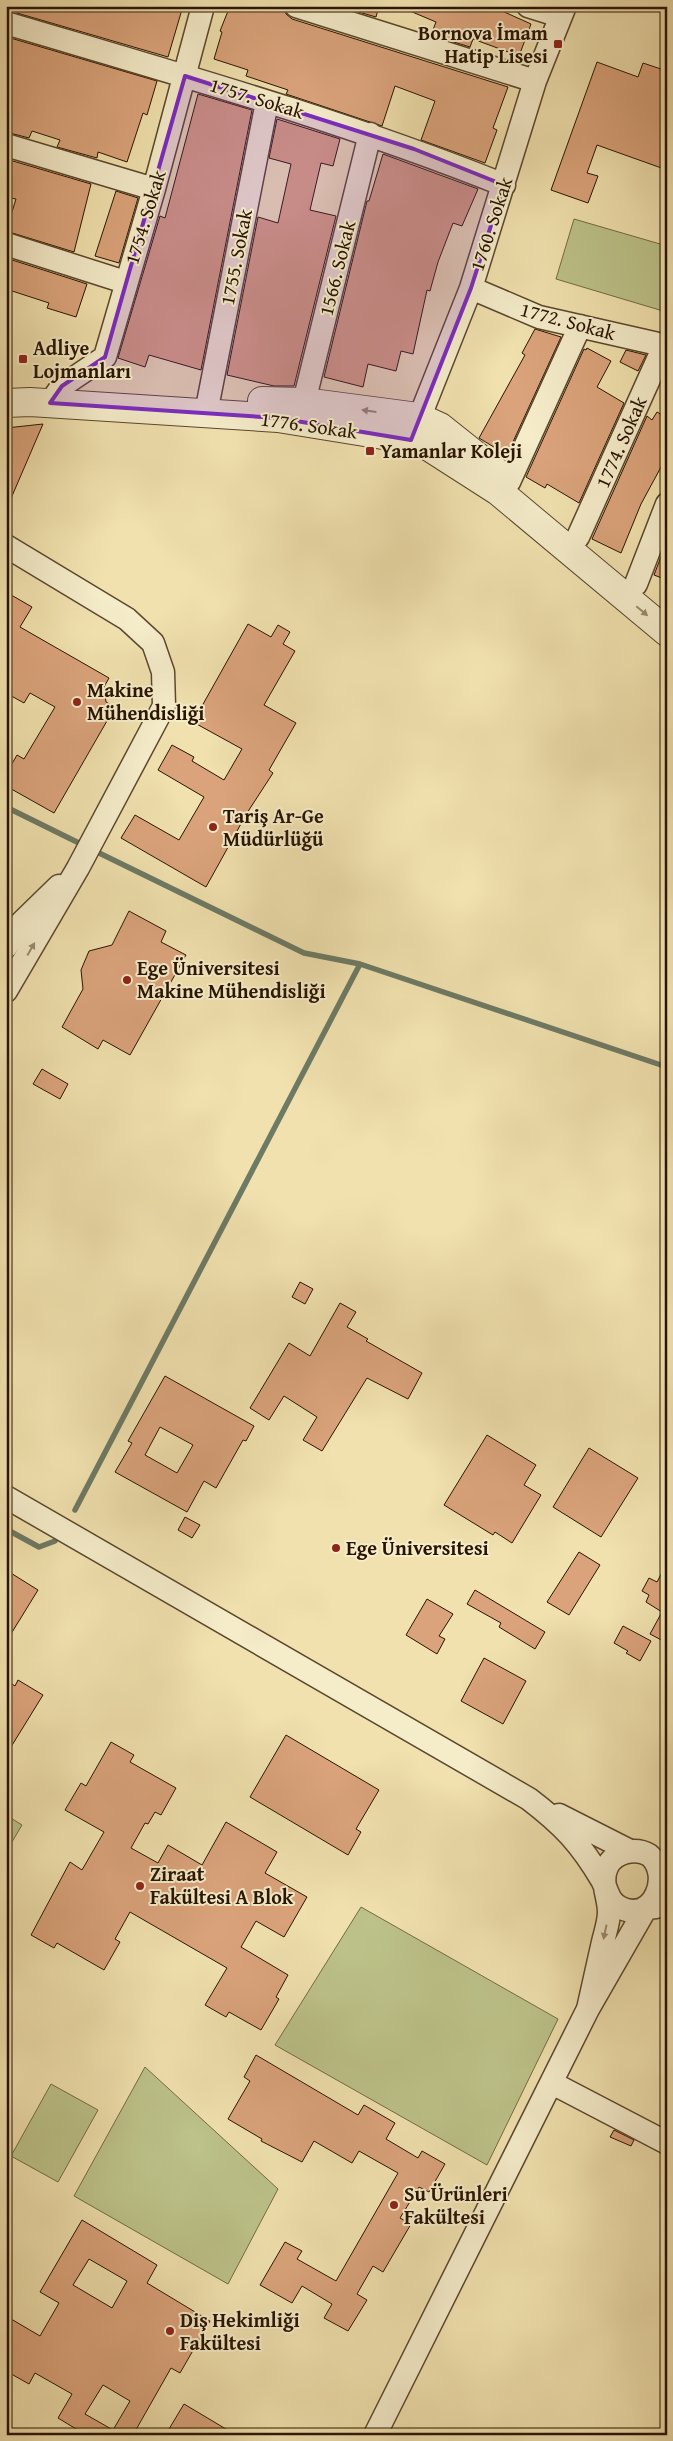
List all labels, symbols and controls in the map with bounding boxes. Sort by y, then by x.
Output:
place label: Bornova İmam Hatip Lisesi [418,18,548,70]
marker: Bornova İmam Hatip Lisesi [552,38,564,50]
street label: 1757. Sokak [206,69,309,126]
street label: 1754. Sokak [116,165,173,268]
street label: 1760. Sokak [462,172,520,275]
street label: 1755. Sokak [212,205,259,308]
street label: 1566. Sokak [311,216,363,319]
street label: 1772. Sokak [517,294,620,347]
place label: Adliye Lojmanları [33,333,131,385]
marker: Adliye Lojmanları [17,353,29,365]
street label: 1774. Sokak [587,391,654,492]
street label: 1776. Sokak [259,403,360,446]
one-way arrow [361,407,377,415]
place label: Yamanlar Koleji [380,436,522,465]
marker: Yamanlar Koleji [364,445,376,457]
one-way arrow [635,606,648,617]
place label: Makine Mühendisliği [87,675,205,727]
marker: Makine Mühendisliği [71,696,83,708]
place label: Tariş Ar-Ge Müdürlüğü [223,801,324,853]
marker: Tariş Ar-Ge Müdürlüğü [207,821,219,833]
one-way arrow [26,942,35,955]
place label: Ege Üniversitesi Makine Mühendisliği [137,953,326,1005]
marker: Ege Üniversitesi Makine Mühendisliği [121,974,133,986]
place label: Ege Üniversitesi [346,1533,489,1562]
marker: Ege Üniversitesi [330,1542,342,1554]
place label: Ziraat Fakültesi A Blok [150,1859,294,1911]
marker: Ziraat Fakültesi A Blok [134,1880,146,1892]
one-way arrow [601,1925,609,1940]
place label: Su Ürünleri Fakültesi [404,2179,508,2231]
marker: Su Ürünleri Fakültesi [388,2199,400,2211]
place label: Diş Hekimliği Fakültesi [180,2305,300,2357]
marker: Diş Hekimliği Fakültesi [164,2325,176,2337]

